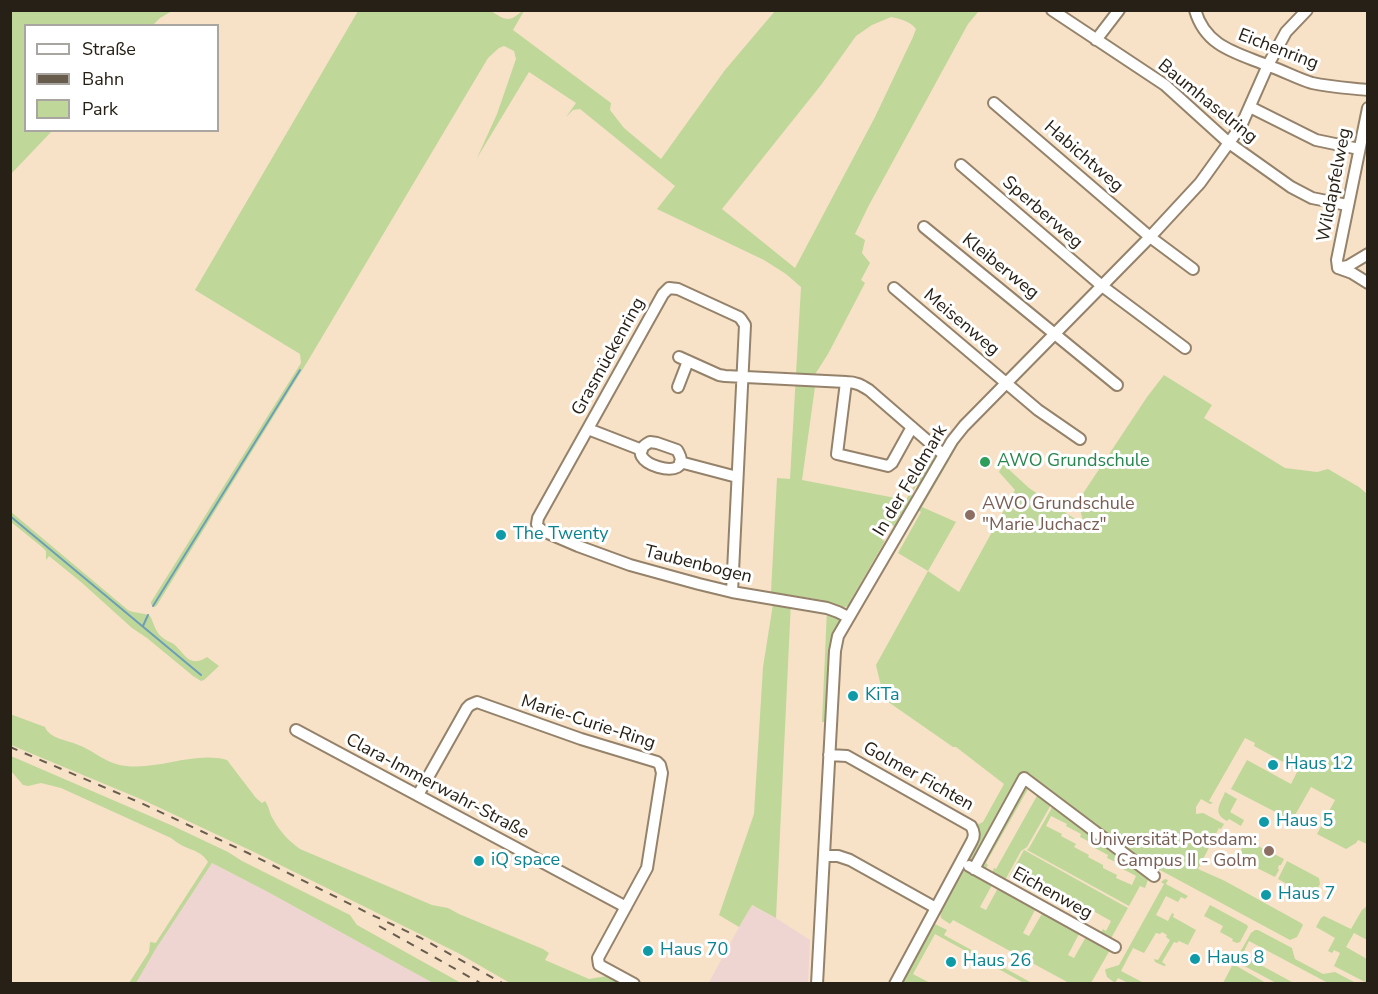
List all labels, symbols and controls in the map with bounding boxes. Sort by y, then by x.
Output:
legend [24,24,219,132]
street label: Eichenring [1235,25,1321,75]
text: Straße [82,37,136,61]
street label: Baumhaselring [1153,55,1261,149]
text: Bahn [82,67,124,91]
text: Park [82,97,118,121]
street label: Habichtweg [1039,117,1127,197]
street label: Wildapfelweg [1313,126,1357,244]
street label: Sperberweg [997,172,1087,254]
street label: Kleiberweg [957,230,1043,304]
street label: Meisenweg [919,285,1003,361]
street label: Grasmückenring [568,294,650,420]
street label: In der Feldmark [869,422,953,540]
place label: AWO Grundschule [997,451,1150,473]
marker: AWO Grundschule [978,455,992,469]
place label: AWO Grundschule "Marie Juchacz" [982,494,1135,536]
marker: AWO Grundschule "Marie Juchacz" [963,508,977,522]
place label: The Twenty [513,524,608,546]
marker: The Twenty [494,528,508,542]
street label: Taubenbogen [642,541,754,589]
place label: KiTa [865,685,899,707]
marker: KiTa [846,689,860,703]
street label: Marie-Curie-Ring [518,691,658,755]
street label: Clara-Immerwahr-Straße [342,729,532,845]
street label: Golmer Fichten [859,738,977,816]
place label: Haus 12 [1285,754,1353,776]
marker: Haus 12 [1266,758,1280,772]
place label: Haus 5 [1276,811,1333,833]
marker: Haus 5 [1257,815,1271,829]
place label: Universität Potsdam: Campus II - Golm [1089,830,1257,872]
marker: Universität Potsdam: Campus II - Golm [1262,844,1276,858]
place label: iQ space [491,850,560,872]
marker: iQ space [472,854,486,868]
street label: Eichenweg [1008,863,1096,925]
place label: Haus 7 [1278,884,1335,906]
marker: Haus 7 [1259,888,1273,902]
place label: Haus 70 [660,940,728,962]
marker: Haus 70 [641,944,655,958]
place label: Haus 8 [1207,948,1264,970]
place label: Haus 26 [963,951,1031,973]
marker: Haus 8 [1188,952,1202,966]
marker: Haus 26 [944,955,958,969]

